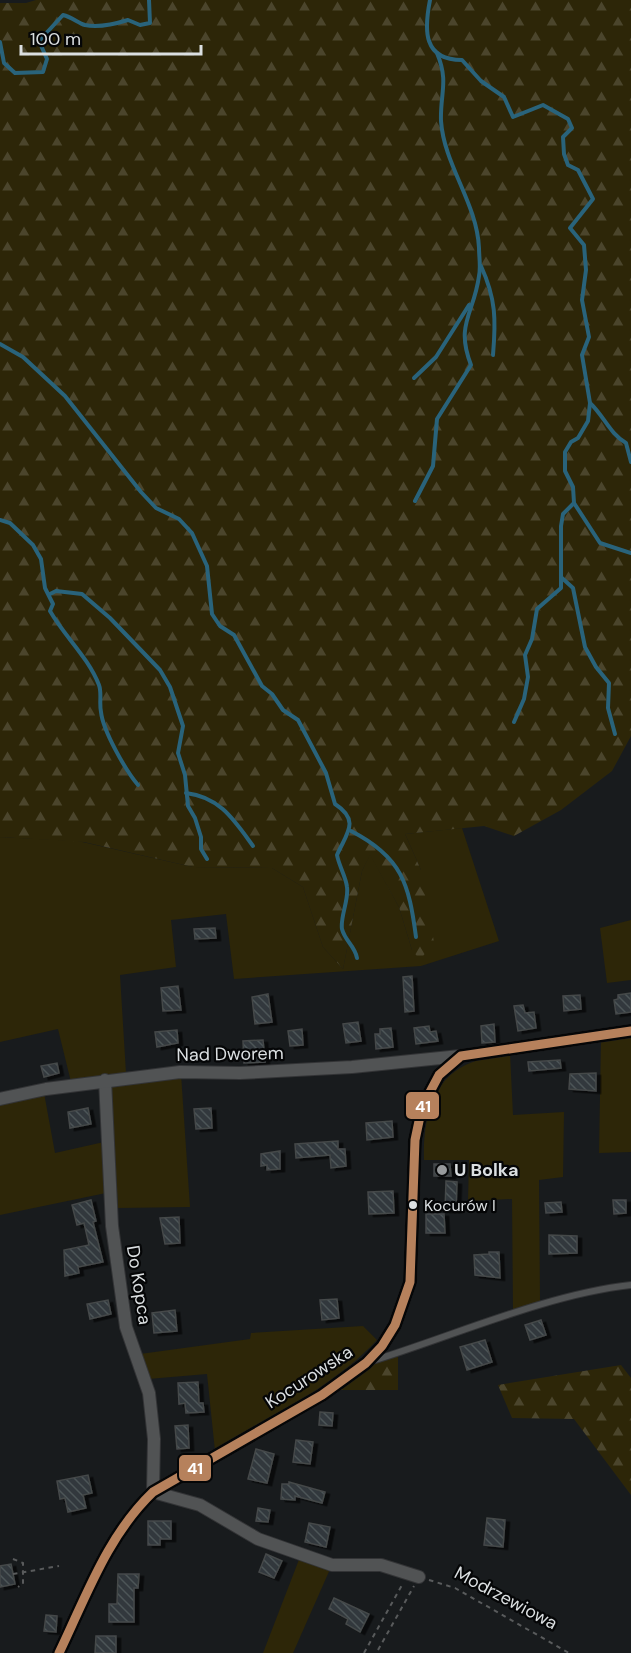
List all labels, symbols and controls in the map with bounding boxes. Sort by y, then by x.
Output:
scale bar [21,18,201,56]
text: 100 m [30,27,81,51]
street label: Nad Dworem [176,1041,284,1067]
line badge: 41 [405,1091,440,1120]
text: 41 [415,1096,431,1117]
place label: U Bolka [454,1158,518,1182]
marker: U Bolka [435,1163,449,1177]
place label: Kocurów I [424,1195,496,1216]
marker: Kocurów I [407,1199,419,1211]
street label: Do Kopca [121,1244,157,1326]
street label: Kocurowska [261,1340,357,1414]
line badge: 41 [178,1454,212,1482]
text: 41 [187,1458,203,1479]
street label: Modrzewiowa [450,1561,562,1635]

